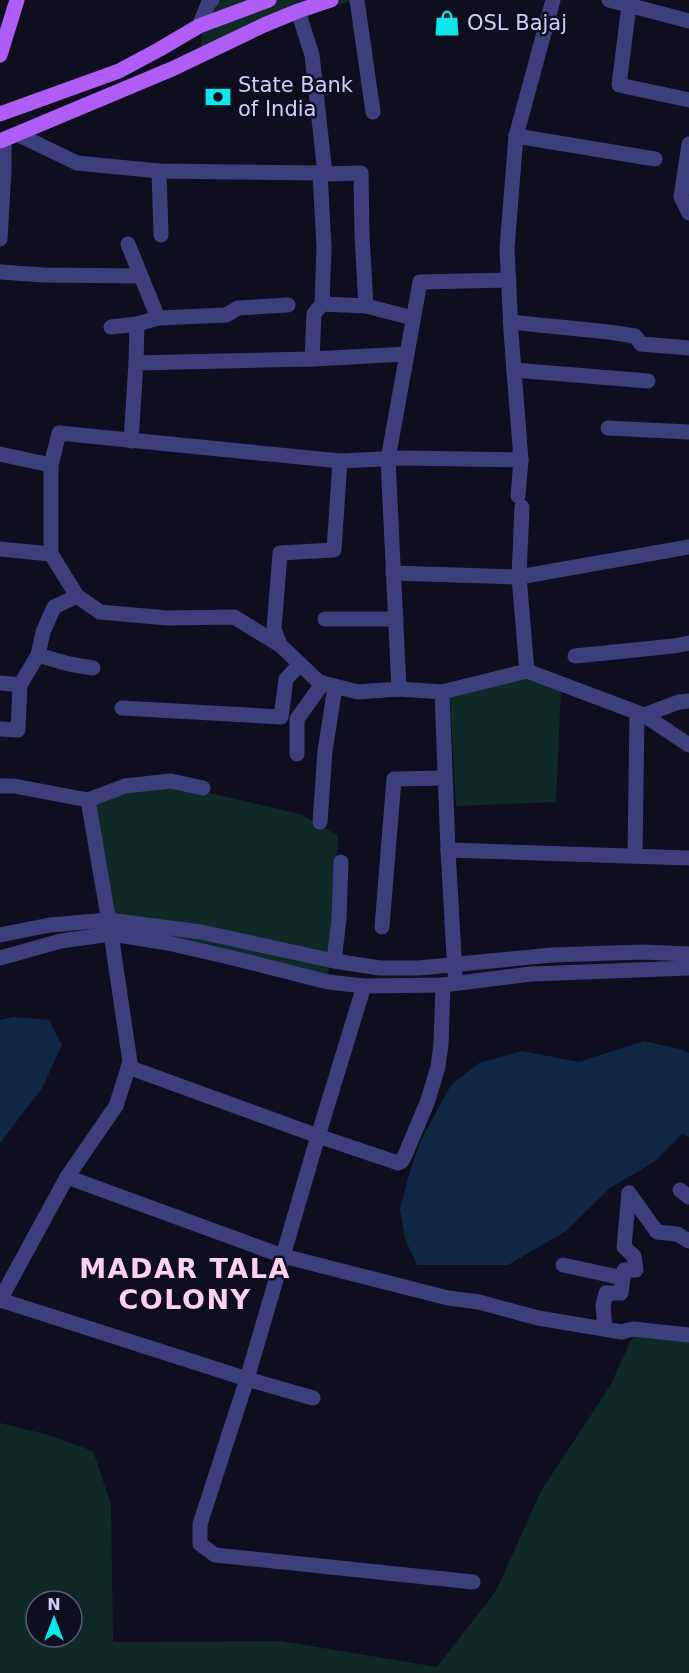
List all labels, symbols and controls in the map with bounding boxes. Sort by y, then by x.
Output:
shop icon: OSL Bajaj [432,8,462,38]
place label: OSL Bajaj [467,11,567,35]
place label: State Bank of India [238,73,354,121]
bank icon: State Bank of India [203,82,233,112]
district label: MADAR TALA COLONY [79,1253,291,1315]
north arrow [24,1589,84,1649]
text: N [47,1595,61,1614]

